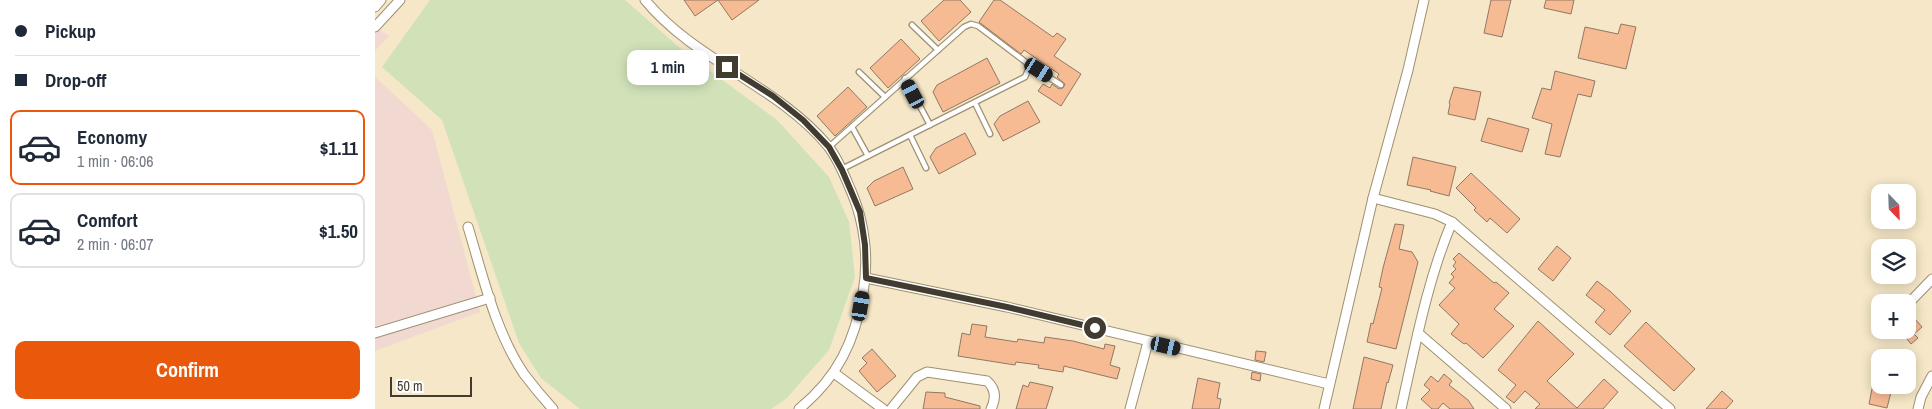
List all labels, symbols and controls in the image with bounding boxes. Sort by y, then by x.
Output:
text: Pickup [45,18,96,44]
callout: 1 min [627,50,709,84]
text: 1 min [651,56,685,78]
route end [716,56,738,78]
car [1022,56,1055,84]
text: Drop-off [45,67,106,93]
car [899,77,926,111]
text: Economy [77,124,147,150]
icon: car [17,125,62,170]
text: $1.11 [320,135,358,161]
text: 1 min · 06:06 [77,150,154,172]
north arrow [1871,184,1916,229]
map controls [1871,184,1916,394]
text: Comfort [77,207,138,233]
icon: car [17,208,62,253]
text: $1.50 [319,218,358,244]
text: 2 min · 06:07 [77,233,154,255]
button: layers [1871,239,1916,284]
car [851,290,870,322]
button: + [1871,294,1916,339]
route start [1084,317,1106,339]
car [1149,335,1182,357]
button: Confirm [15,341,360,399]
button: − [1871,349,1916,394]
scale bar [390,374,473,397]
text: 50 m [397,377,423,395]

